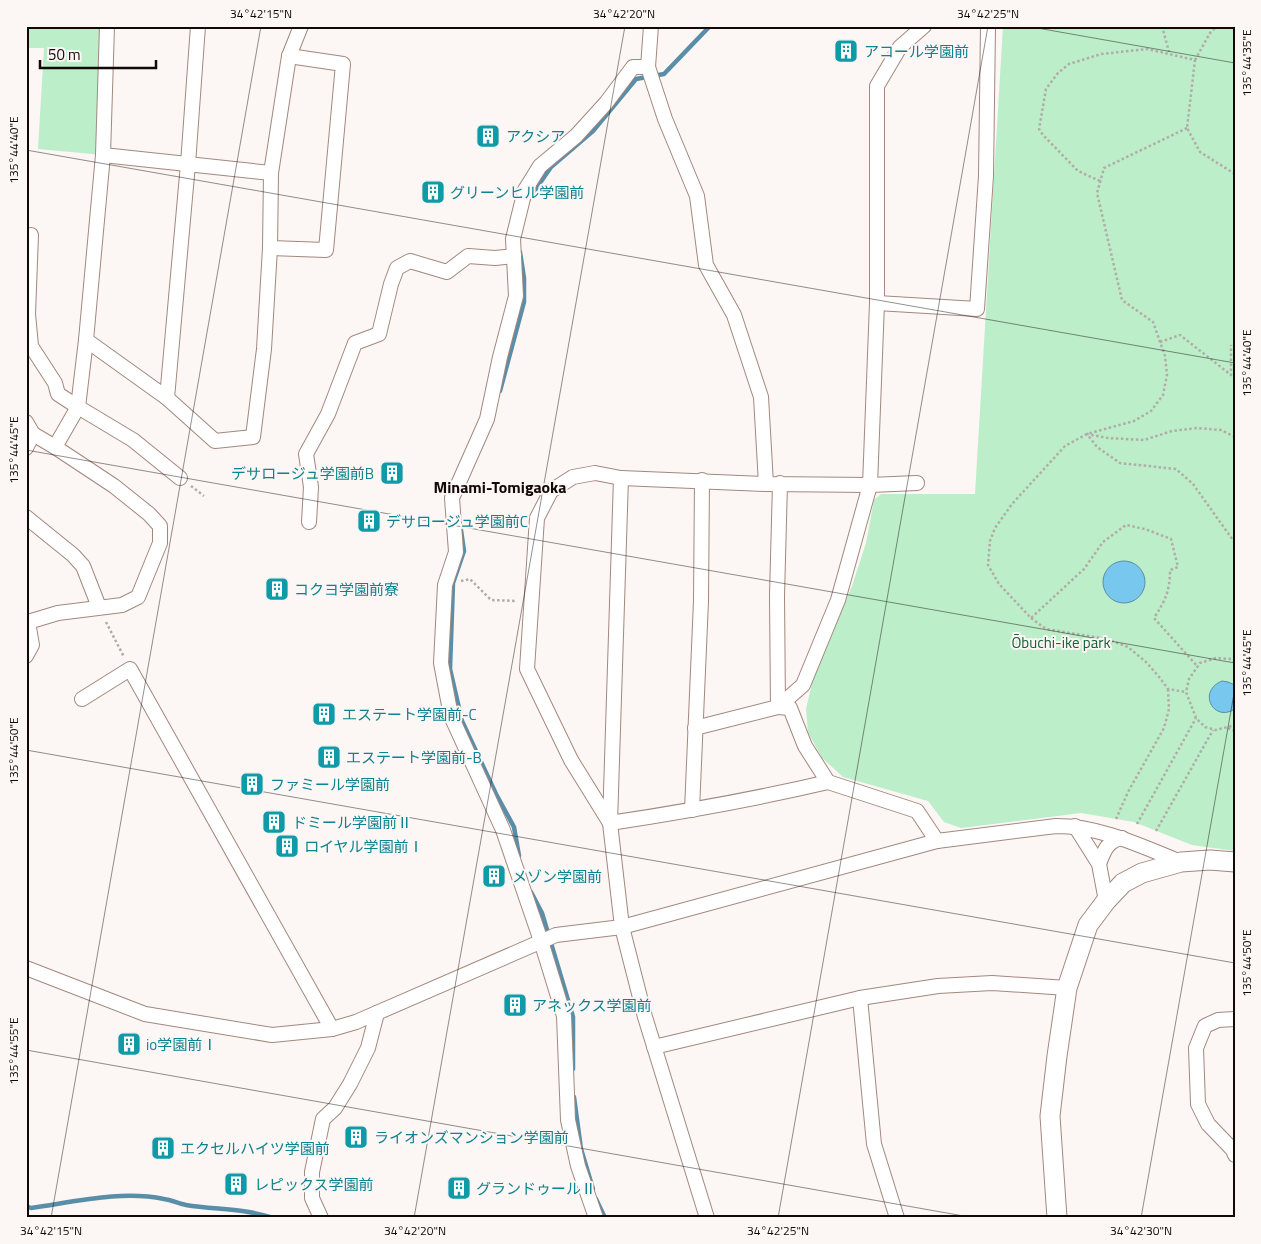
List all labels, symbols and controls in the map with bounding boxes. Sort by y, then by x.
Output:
text: 34°42'15"N [230,4,292,23]
text: 34°42'20"N [593,4,655,23]
text: 34°42'25"N [957,4,1019,23]
text: 135°44'35"E [1237,29,1256,97]
scale bar [40,38,156,70]
building icon: アコール学園前 [833,38,859,64]
place label: アコール学園前 [864,40,969,63]
text: 50 m [48,43,81,66]
text: 135°44'40"E [4,116,23,184]
building icon: アクシア [475,123,501,149]
place label: アクシア [506,125,565,148]
building icon: グリーンヒル学園前 [420,179,446,205]
place label: グリーンヒル学園前 [450,181,584,204]
text: 135°44'40"E [1237,329,1256,397]
text: 135°44'45"E [4,416,23,484]
building icon: デサロージュ学園前B [379,460,405,486]
place label: デサロージュ学園前B [231,462,374,485]
district label: Minami-Tomigaoka [433,475,567,499]
building icon: デサロージュ学園前C [356,508,382,534]
place label: デサロージュ学園前C [386,510,528,533]
building icon: コクヨ学園前寮 [264,576,290,602]
place label: コクヨ学園前寮 [294,578,399,601]
text: 135°44'45"E [1237,629,1256,697]
park label: Ōbuchi-ike park [1011,631,1111,654]
building icon: エステート学園前-C [311,701,337,727]
place label: エステート学園前-C [342,703,477,726]
text: 135°44'50"E [4,717,23,785]
building icon: エステート学園前-B [316,744,342,770]
place label: エステート学園前-B [346,746,482,769]
building icon: ファミール学園前 [239,771,265,797]
place label: ファミール学園前 [270,773,390,796]
building icon: ドミール学園前Ⅱ [261,809,287,835]
place label: ドミール学園前Ⅱ [292,811,412,834]
building icon: ロイヤル学園前Ⅰ [274,833,300,859]
place label: ロイヤル学園前Ⅰ [304,835,424,858]
building icon: メゾン学園前 [481,863,507,889]
place label: メゾン学園前 [512,865,602,888]
text: 135°44'50"E [1237,929,1256,997]
building icon: アネックス学園前 [502,992,528,1018]
place label: アネックス学園前 [532,994,652,1017]
text: 135°44'55"E [4,1017,23,1085]
building icon: io学園前Ⅰ [116,1031,142,1057]
place label: io学園前Ⅰ [146,1033,217,1056]
building icon: ライオンズマンション学園前 [343,1124,369,1150]
place label: ライオンズマンション学園前 [374,1126,569,1149]
building icon: エクセルハイツ学園前 [150,1135,176,1161]
place label: エクセルハイツ学園前 [180,1137,330,1160]
building icon: レピックス学園前 [223,1171,249,1197]
place label: レピックス学園前 [254,1173,374,1196]
building icon: グランドゥールⅡ [446,1175,472,1201]
place label: グランドゥールⅡ [476,1177,596,1200]
text: 34°42'15"N [20,1221,82,1240]
text: 34°42'20"N [384,1221,446,1240]
text: 34°42'25"N [747,1221,809,1240]
text: 34°42'30"N [1110,1221,1172,1240]

